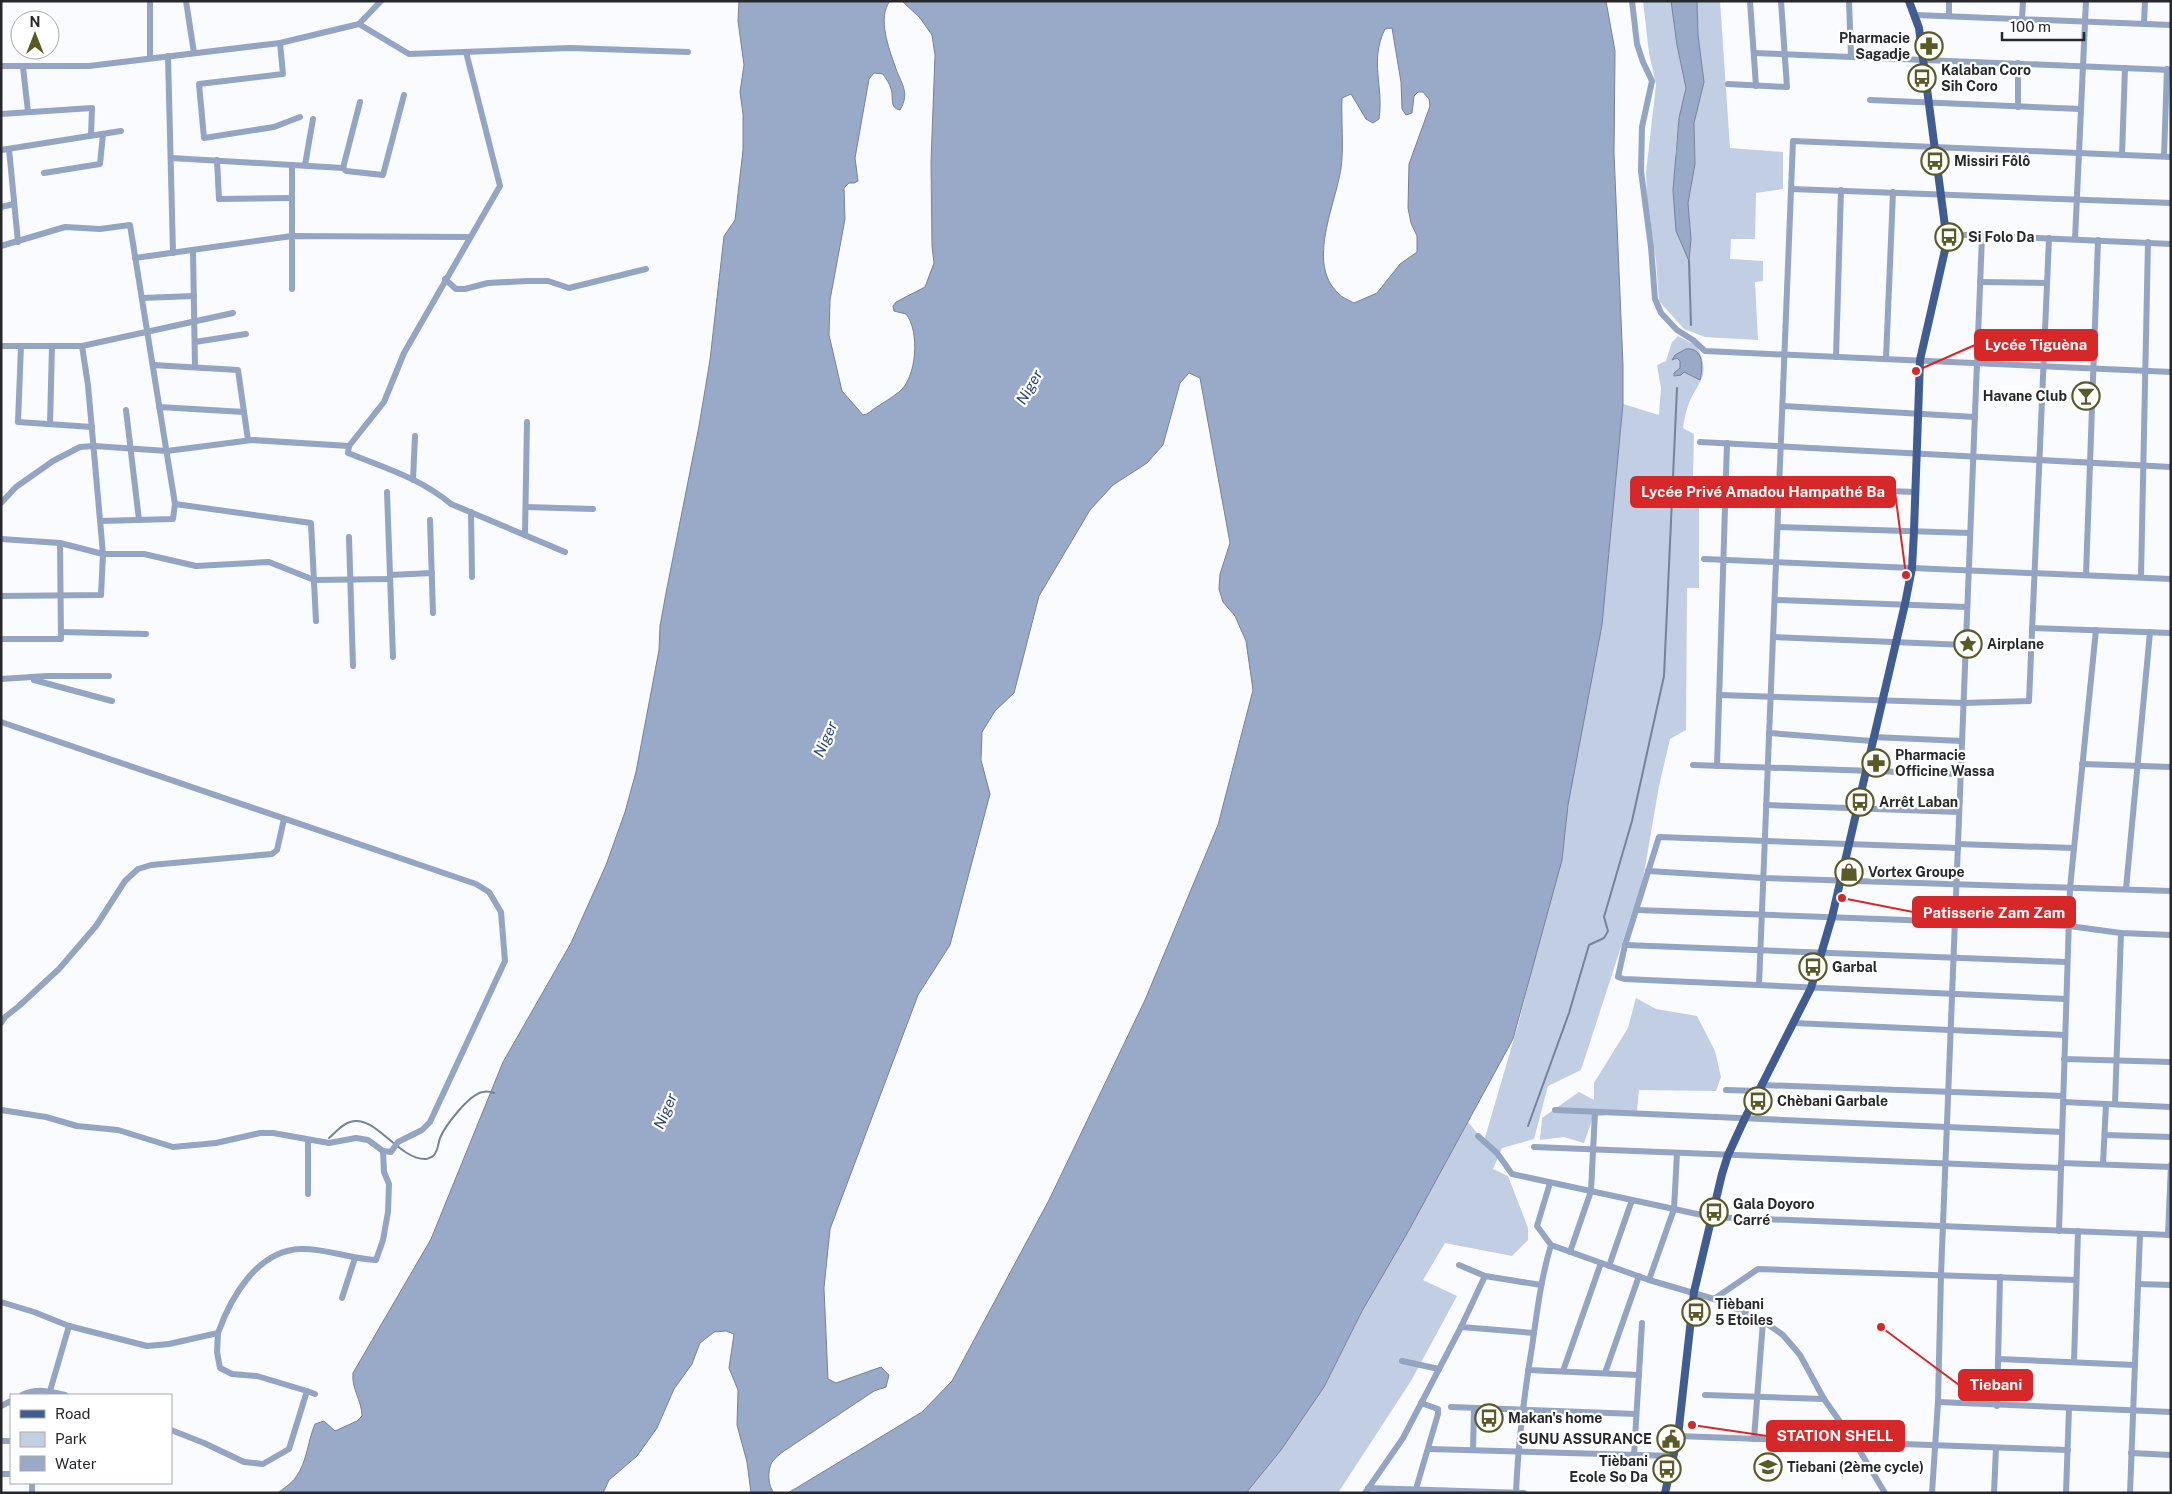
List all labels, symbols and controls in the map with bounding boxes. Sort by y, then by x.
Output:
north arrow [10,10,60,60]
scale bar [2002,10,2084,42]
text: N [30,14,40,30]
text: 100 m [2010,18,2051,35]
place label: Pharmacie Sagadje [1839,30,1910,62]
pharmacy icon: Pharmacie Sagadje [1914,31,1944,61]
place label: Kalaban Coro Sih Coro [1941,62,2031,94]
bus stop icon: Kalaban Coro Sih Coro [1907,63,1937,93]
bus stop icon: Missiri Fôlô [1920,146,1950,176]
place label: Missiri Fôlô [1954,153,2030,169]
bus stop icon: Si Folo Da [1934,222,1964,252]
place label: Si Folo Da [1968,229,2034,245]
callout: Lycée Tiguèna [1975,330,2097,360]
text: Lycée Tiguèna [1985,336,2087,353]
water label: Niger [1012,366,1046,407]
bar icon: Havane Club [2071,381,2101,411]
place label: Havane Club [1983,388,2067,404]
callout: Lycée Privé Amadou Hampathé Ba [1631,477,1895,507]
text: Lycée Privé Amadou Hampathé Ba [1641,483,1885,500]
place icon: Airplane [1953,629,1983,659]
place label: Airplane [1987,636,2044,652]
water label: Niger [810,718,840,759]
place label: Pharmacie Officine Wassa [1895,747,1994,779]
pharmacy icon: Pharmacie Officine Wassa [1861,748,1891,778]
bus stop icon: Arrêt Laban [1845,787,1875,817]
place label: Arrêt Laban [1879,794,1958,810]
shop icon: Vortex Groupe [1834,857,1864,887]
place label: Vortex Groupe [1868,864,1965,880]
callout: Patisserie Zam Zam [1913,897,2075,927]
text: Patisserie Zam Zam [1923,904,2065,921]
bus stop icon: Garbal [1798,952,1828,982]
place label: Garbal [1832,959,1878,975]
bus stop icon: Chèbani Garbale [1743,1086,1773,1116]
water label: Niger [650,1090,680,1131]
place label: Chèbani Garbale [1777,1093,1888,1109]
place label: Gala Doyoro Carré [1733,1196,1815,1228]
bus stop icon: Gala Doyoro Carré [1699,1197,1729,1227]
place label: Tièbani 5 Etoiles [1715,1296,1773,1328]
bus stop icon: Tièbani 5 Etoiles [1681,1297,1711,1327]
callout: Tiebani [1959,1370,2032,1400]
text: Tiebani [1970,1376,2022,1393]
legend [10,1394,172,1484]
bus stop icon: Makan's home [1474,1403,1504,1433]
text: Road [55,1405,91,1422]
place label: Makan's home [1508,1410,1602,1426]
callout: STATION SHELL [1767,1421,1904,1451]
public building icon: SUNU ASSURANCE [1656,1424,1686,1454]
text: STATION SHELL [1776,1427,1894,1444]
text: Park [55,1430,87,1447]
place label: SUNU ASSURANCE [1519,1431,1652,1447]
school or university icon: Tiebani (2ème cycle) [1753,1452,1783,1482]
place label: Tièbani Ecole So Da [1569,1453,1648,1485]
bus stop icon: Tièbani Ecole So Da [1652,1454,1682,1484]
text: Water [55,1455,97,1472]
place label: Tiebani (2ème cycle) [1787,1459,1924,1475]

